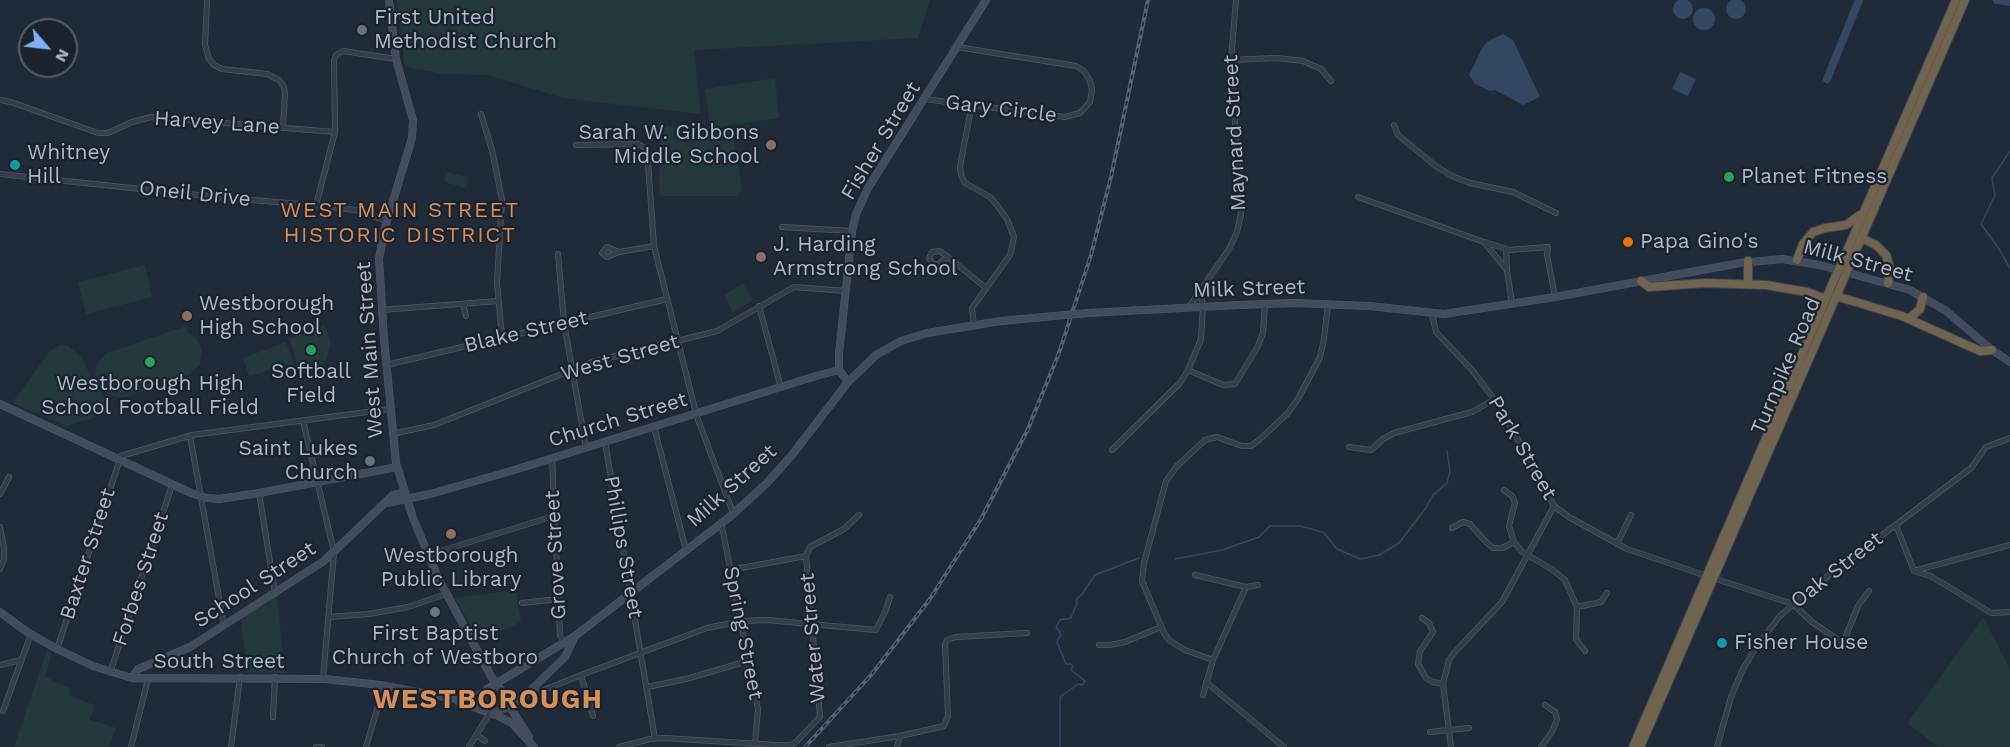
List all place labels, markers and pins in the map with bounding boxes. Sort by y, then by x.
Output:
place label: First United Methodist Church [374,5,557,55]
marker: First United Methodist Church [355,23,369,37]
place label: Sarah W. Gibbons Middle School [578,120,759,170]
marker: Sarah W. Gibbons Middle School [764,138,778,152]
place label: Whitney Hill [27,140,110,190]
marker: Whitney Hill [8,158,22,172]
place label: Planet Fitness [1741,164,1887,190]
marker: Planet Fitness [1722,170,1736,184]
place label: Papa Gino's [1640,229,1759,255]
place label: J. Harding Armstrong School [773,232,957,282]
marker: Papa Gino's [1621,235,1635,249]
marker: J. Harding Armstrong School [754,250,768,264]
place label: Westborough High School [199,291,334,341]
marker: Westborough High School [180,309,194,323]
marker: Softball Field [304,343,318,357]
marker: Westborough High School Football Field [143,355,157,369]
place label: Softball Field [271,359,351,409]
place label: Westborough High School Football Field [41,371,259,421]
place label: Saint Lukes Church [238,436,358,486]
marker: Saint Lukes Church [363,454,377,468]
marker: Westborough Public Library [444,527,458,541]
place label: Westborough Public Library [381,543,521,593]
marker: First Baptist Church of Westboro [428,605,442,619]
place label: First Baptist Church of Westboro [332,621,538,671]
place label: Fisher House [1734,630,1868,656]
marker: Fisher House [1715,636,1729,650]

